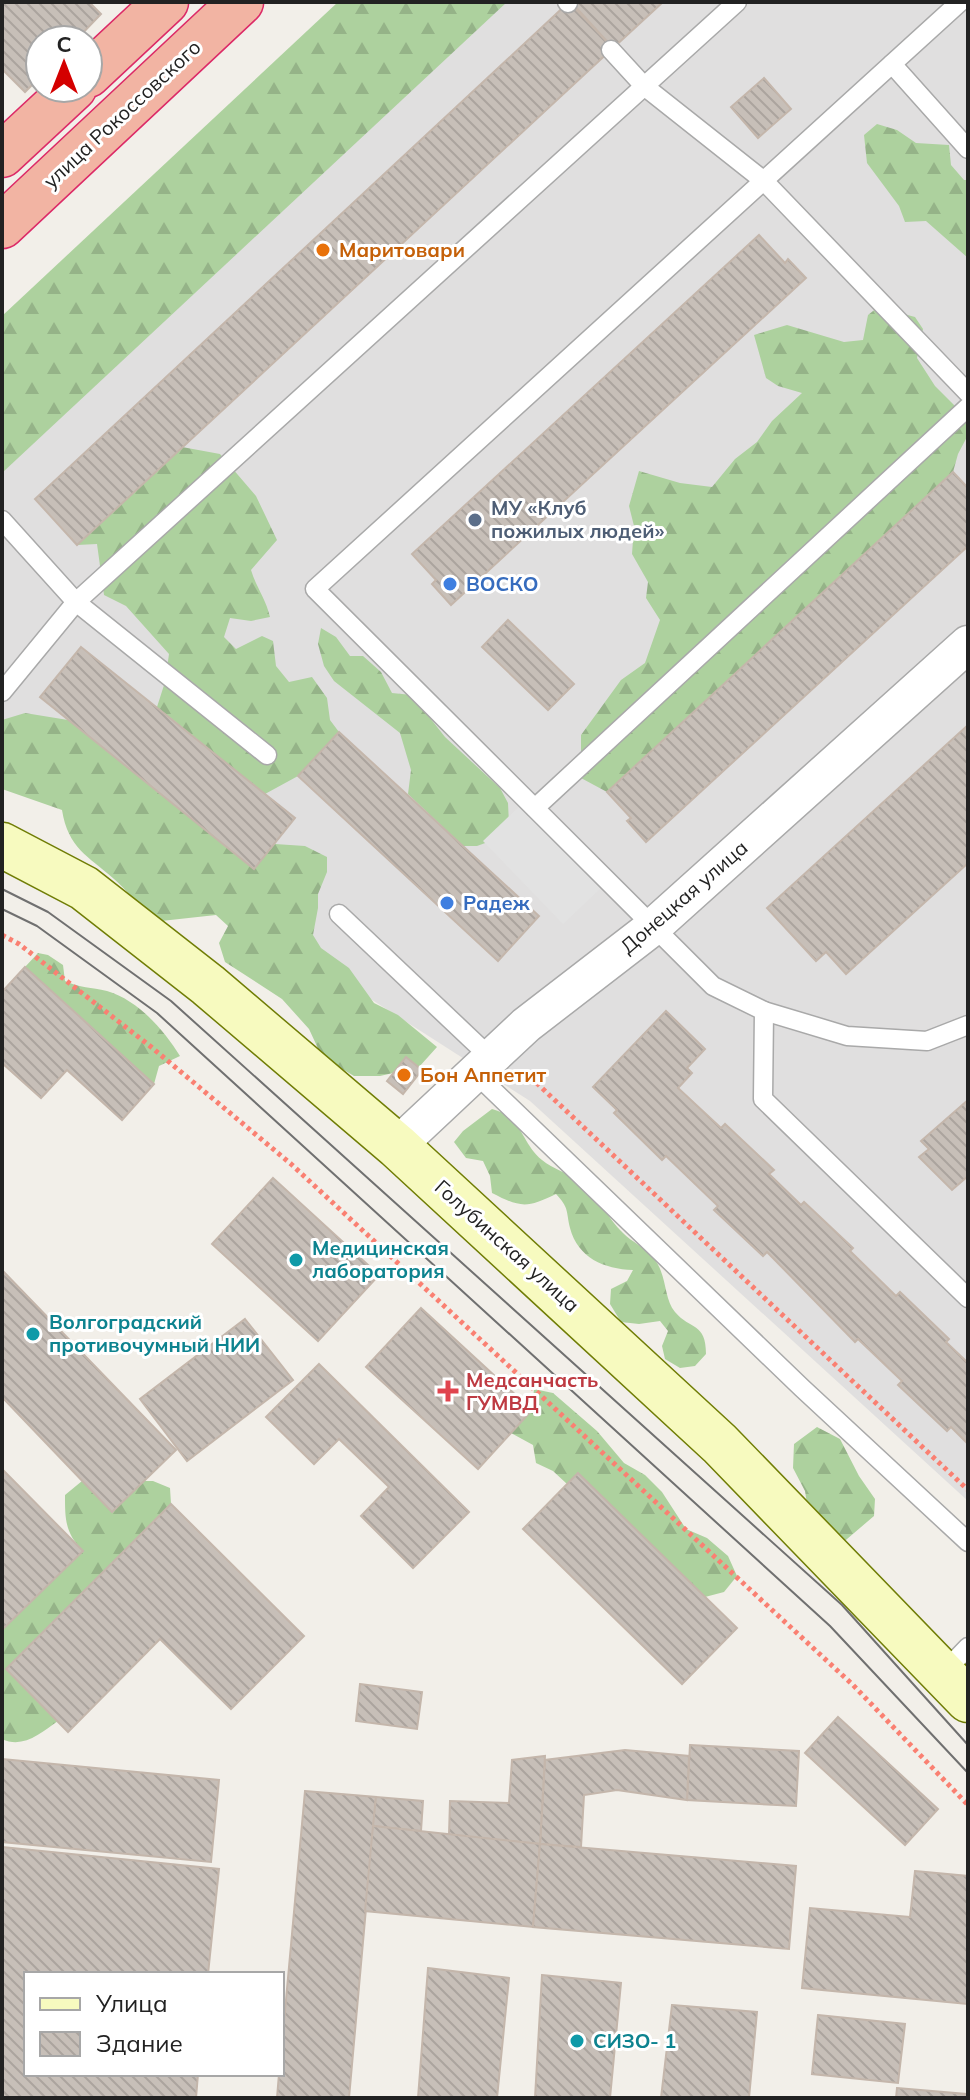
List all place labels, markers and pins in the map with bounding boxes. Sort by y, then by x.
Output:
place label: Маритовари [339,237,465,262]
marker: Маритовари [314,241,332,259]
place label: МУ «Клуб пожилых людей» [491,495,664,543]
marker: МУ «Клуб пожилых людей» [466,511,484,529]
place label: ВОСКО [466,571,539,596]
marker: ВОСКО [441,575,459,593]
place label: Радеж [463,890,531,915]
marker: Радеж [438,894,456,912]
place label: Бон Аппетит [420,1062,547,1087]
marker: Бон Аппетит [395,1066,413,1084]
place label: Медицинская лаборатория [312,1235,449,1283]
marker: Медицинская лаборатория [287,1251,305,1269]
place label: Волгоградский противочумный НИИ [49,1309,260,1357]
marker: Волгоградский противочумный НИИ [24,1325,42,1343]
place label: Медсанчасть ГУМВД [466,1367,598,1415]
marker: Медсанчасть ГУМВД [437,1380,459,1402]
place label: СИЗО- 1 [593,2028,676,2053]
marker: СИЗО- 1 [568,2032,586,2050]

